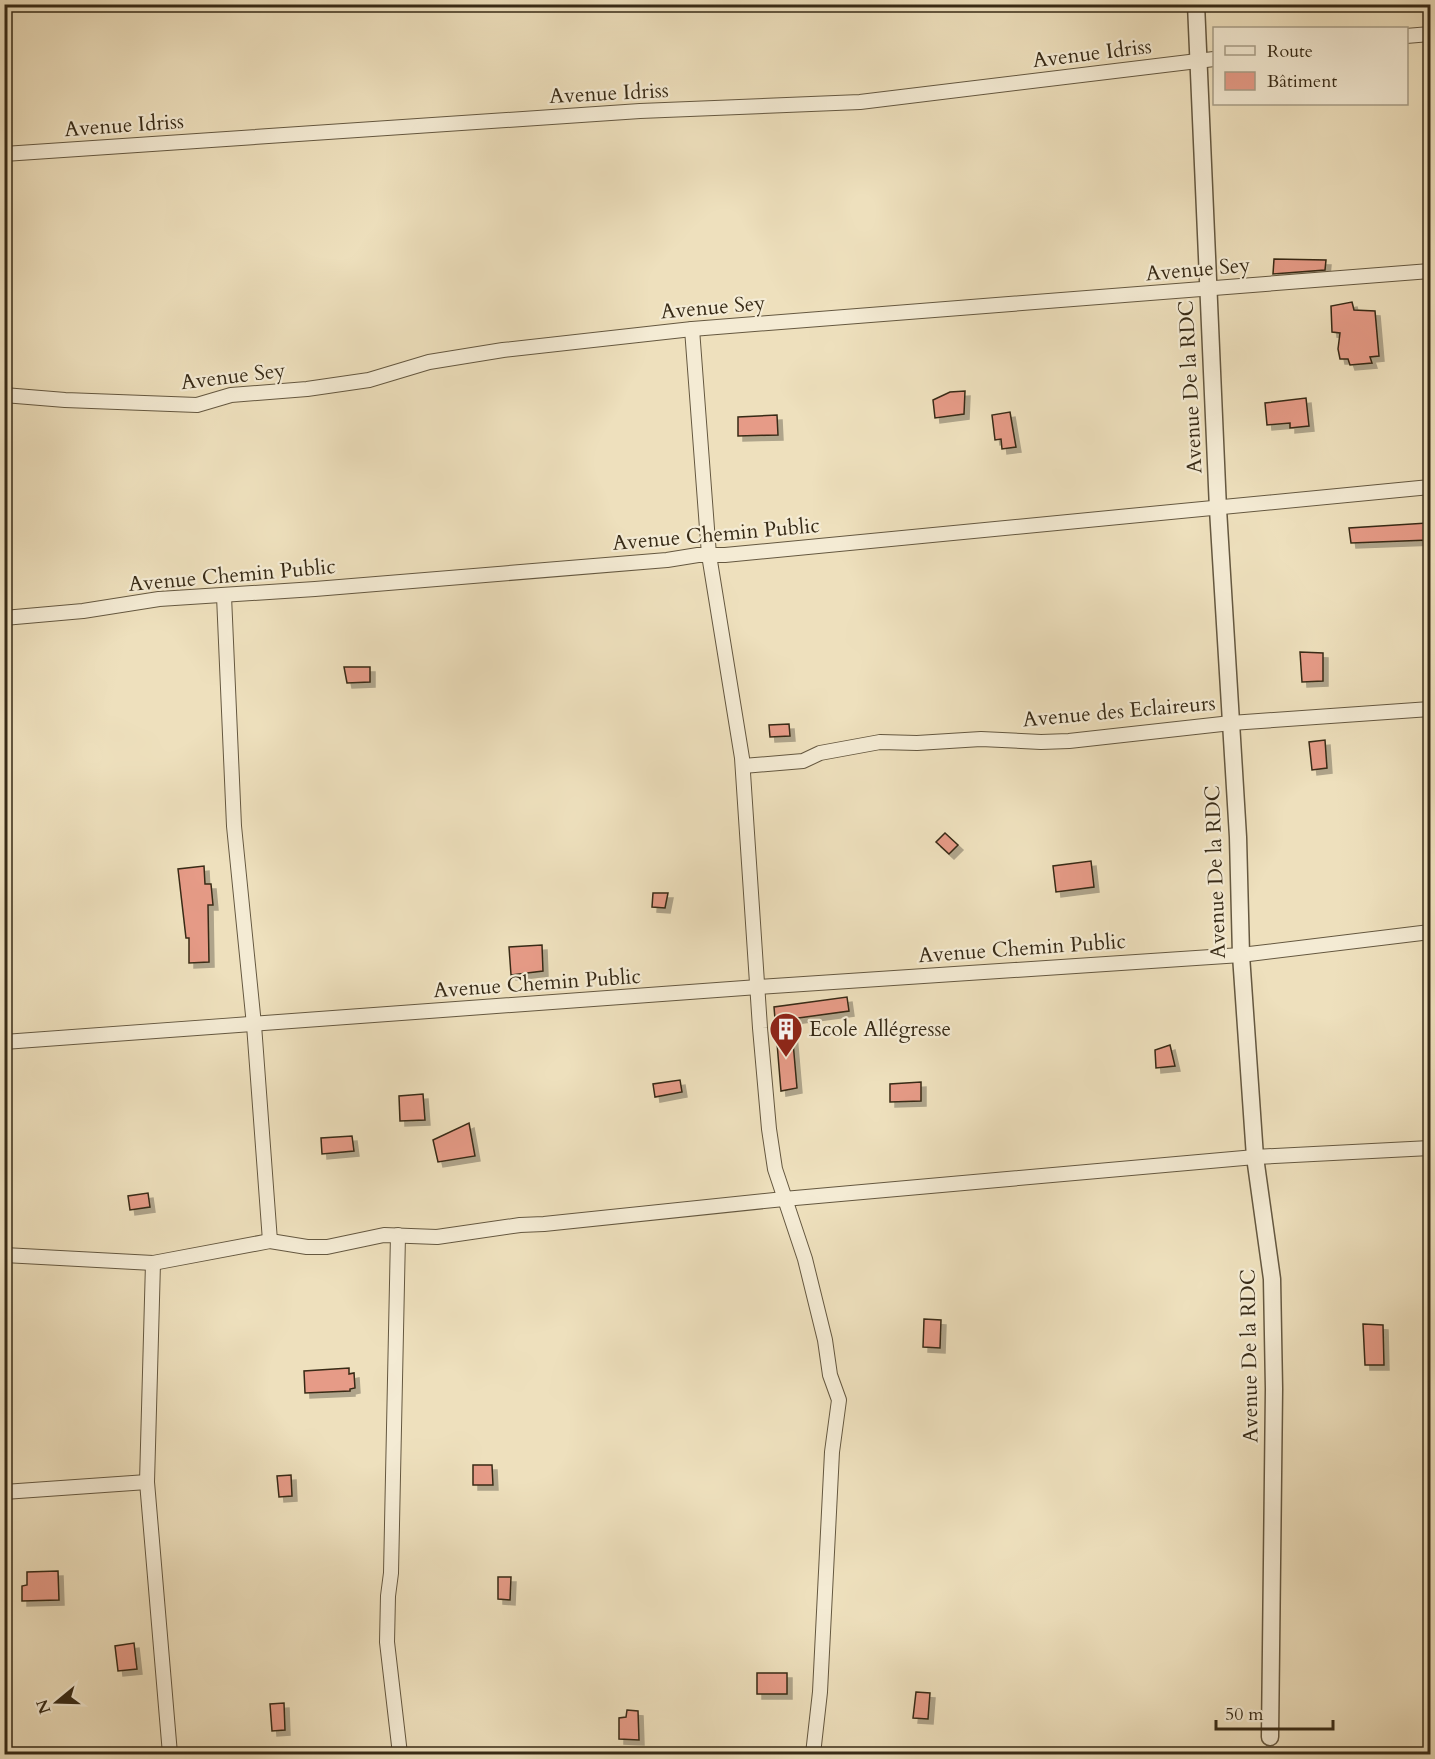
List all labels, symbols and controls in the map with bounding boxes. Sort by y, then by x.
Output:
legend [1213,27,1408,105]
street label: Avenue Idriss [1031,32,1153,75]
text: Route [1267,39,1313,64]
text: Bâtiment [1267,69,1337,94]
street label: Avenue Idriss [548,76,670,111]
street label: Avenue Idriss [63,107,185,144]
street label: Avenue Sey [1145,250,1252,289]
street label: Avenue Sey [660,288,767,327]
street label: Avenue De la RDC [1171,299,1210,474]
street label: Avenue Sey [179,356,287,397]
street label: Avenue Chemin Public [611,511,821,558]
street label: Avenue Chemin Public [127,552,337,599]
street label: Avenue des Eclaireurs [1021,689,1217,734]
street label: Avenue De la RDC [1198,785,1233,959]
street label: Avenue Chemin Public [917,927,1127,970]
street label: Avenue Chemin Public [432,962,642,1005]
building icon: Ecole Allégresse [768,1011,804,1058]
place label: Ecole Allégresse [809,1015,951,1044]
street label: Avenue De la RDC [1233,1269,1266,1443]
north arrow [27,1672,87,1732]
scale bar [1216,1693,1333,1731]
text: N [31,1696,56,1717]
text: 50 m [1225,1702,1264,1727]

